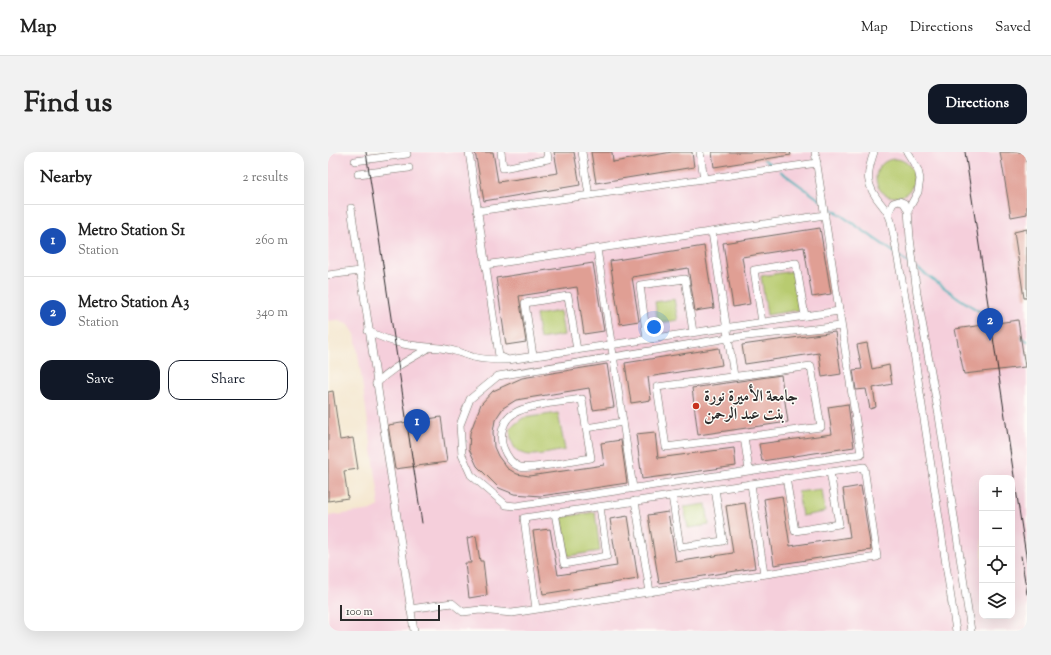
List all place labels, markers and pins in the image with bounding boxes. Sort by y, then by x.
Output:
pin: 2 [977,308,1003,341]
place label: جامعة الأميرة نورة بنت عبد الرحمن [704,384,798,427]
marker: جامعة الأميرة نورة بنت عبد الرحمن [691,401,701,411]
pin: 1 [404,409,430,442]

